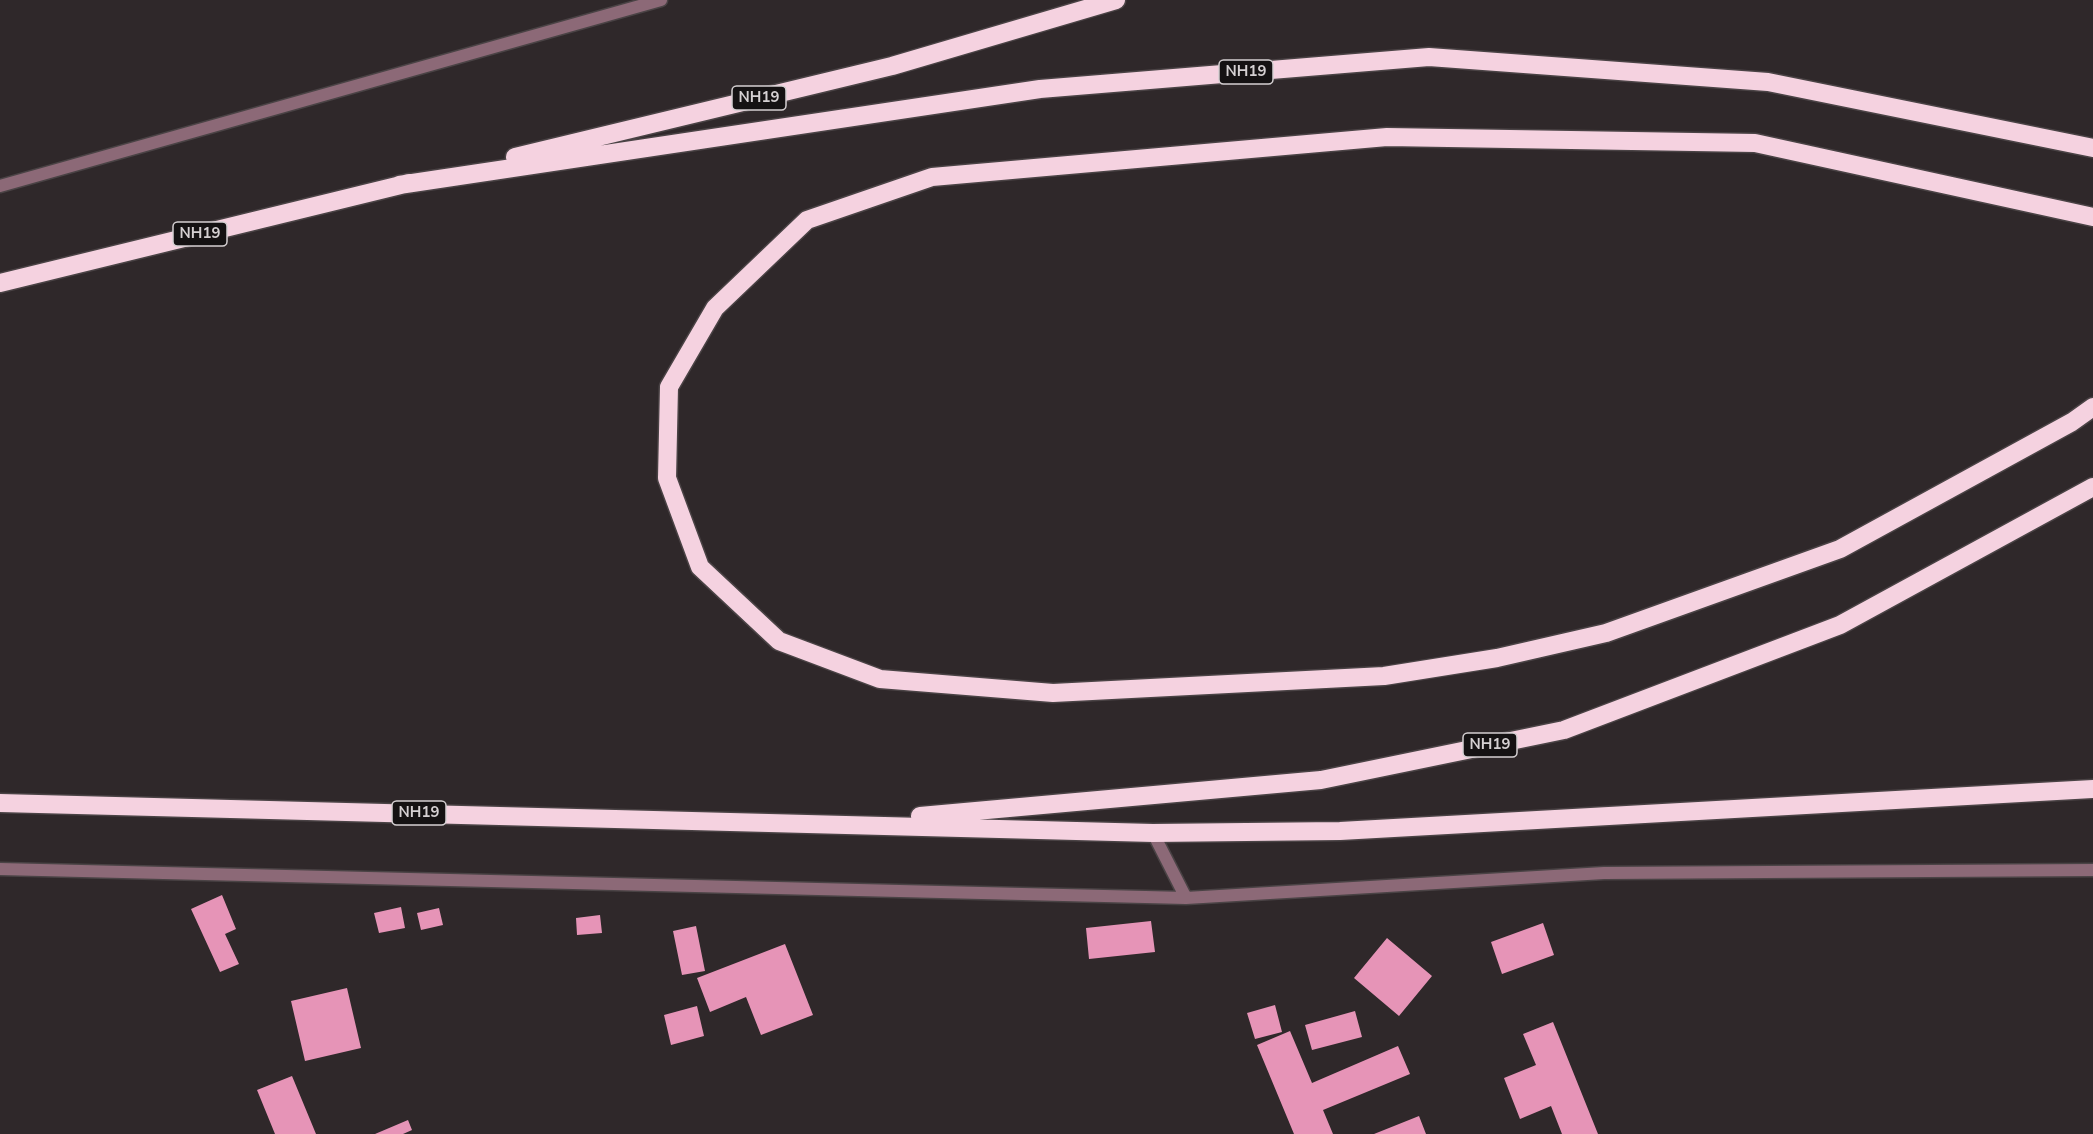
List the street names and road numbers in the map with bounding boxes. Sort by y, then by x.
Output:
road number: NH19 [1219,60,1273,84]
road number: NH19 [732,86,786,110]
road number: NH19 [173,222,227,246]
road number: NH19 [1463,733,1517,757]
road number: NH19 [392,801,446,825]

